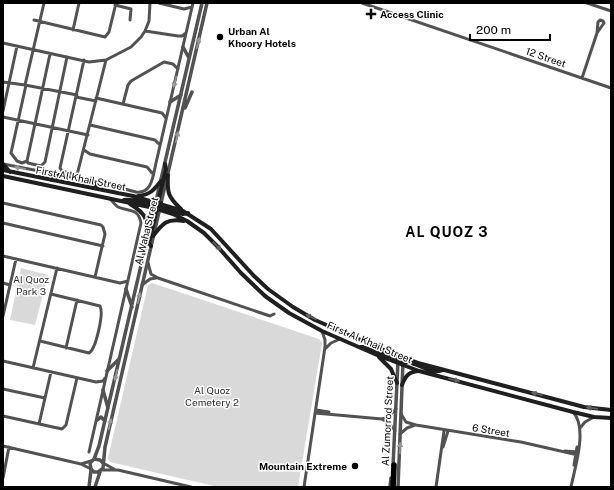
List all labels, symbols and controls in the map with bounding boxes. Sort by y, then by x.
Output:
marker: Access Clinic [365,8,377,20]
place label: Access Clinic [380,8,444,20]
scale bar [470,16,550,42]
text: 200 m [476,23,511,37]
place label: Urban Al Khoory Hotels [228,25,296,49]
marker: Urban Al Khoory Hotels [215,32,225,42]
one-way arrow [196,37,202,49]
street label: 12 Street [524,45,568,69]
one-way arrow [171,76,177,88]
one-way arrow [174,131,180,143]
street label: First Al Khail Street [35,163,127,193]
one-way arrow [14,164,26,170]
street label: Al Waha Street [132,196,160,266]
district label: AL QUOZ 3 [405,224,489,240]
one-way arrow [212,241,222,251]
park label: Al Quoz Park 3 [13,273,49,297]
one-way arrow [136,291,142,303]
one-way arrow [305,314,317,321]
street label: First Al Khail Street [326,319,415,365]
one-way arrow [113,369,119,381]
street label: Al Zumorrod Street [379,376,395,466]
one-way arrow [448,378,460,384]
park label: Al Quoz Cemetery 2 [185,384,239,408]
one-way arrow [530,391,543,397]
one-way arrow [586,405,599,411]
one-way arrow [107,418,113,430]
street label: 6 Street [471,421,511,439]
one-way arrow [397,441,403,454]
place label: Mountain Extreme [259,460,347,472]
marker: Mountain Extreme [350,461,360,471]

